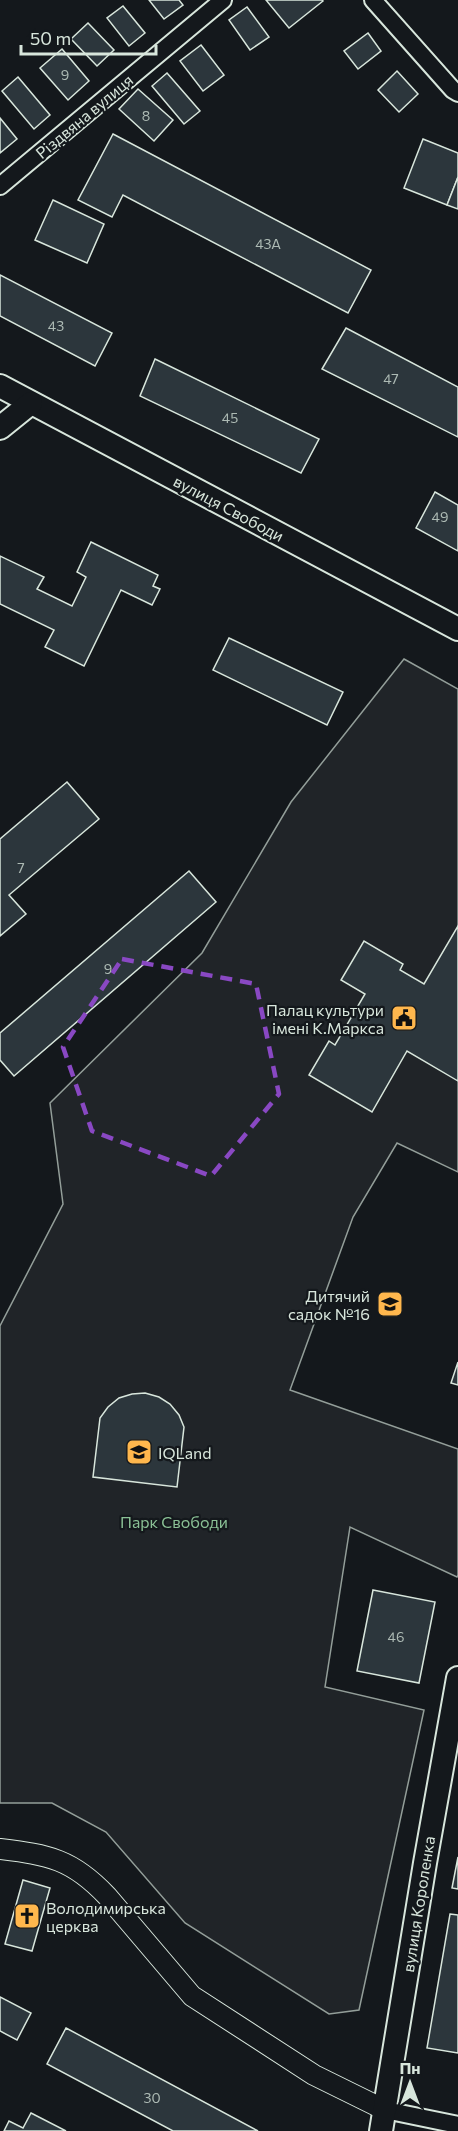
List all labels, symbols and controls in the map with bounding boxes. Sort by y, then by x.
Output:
scale bar [21,18,156,56]
text: 50 m [30,27,71,49]
house number: 9 [61,66,69,83]
street label: Різдвяна вулиця [32,70,136,162]
house number: 8 [142,107,150,124]
house number: 43А [255,235,281,252]
house number: 43 [48,317,64,334]
house number: 47 [383,370,399,387]
house number: 45 [222,409,238,426]
street label: вулиця Свободи [171,471,287,545]
house number: 49 [432,508,448,525]
house number: 7 [17,859,25,876]
house number: 9 [104,960,112,977]
place label: Палац культури імені К.Маркса [266,1000,384,1037]
public building icon: Палац культури імені К.Маркса [389,1003,419,1033]
place label: Дитячий садок №16 [288,1286,370,1323]
school or university icon: Дитячий садок №16 [375,1289,405,1319]
school or university icon: IQLand [124,1437,154,1467]
place label: IQLand [158,1443,211,1462]
park label: Парк Свободи [120,1512,228,1531]
house number: 46 [388,1628,404,1645]
street label: вулиця Короленка [398,1835,438,1973]
place label: Володимирська церква [46,1898,166,1935]
church icon: Володимирська церква [12,1901,42,1931]
north arrow [380,2053,440,2113]
text: Пн [399,2058,421,2077]
house number: 30 [143,2089,161,2106]

